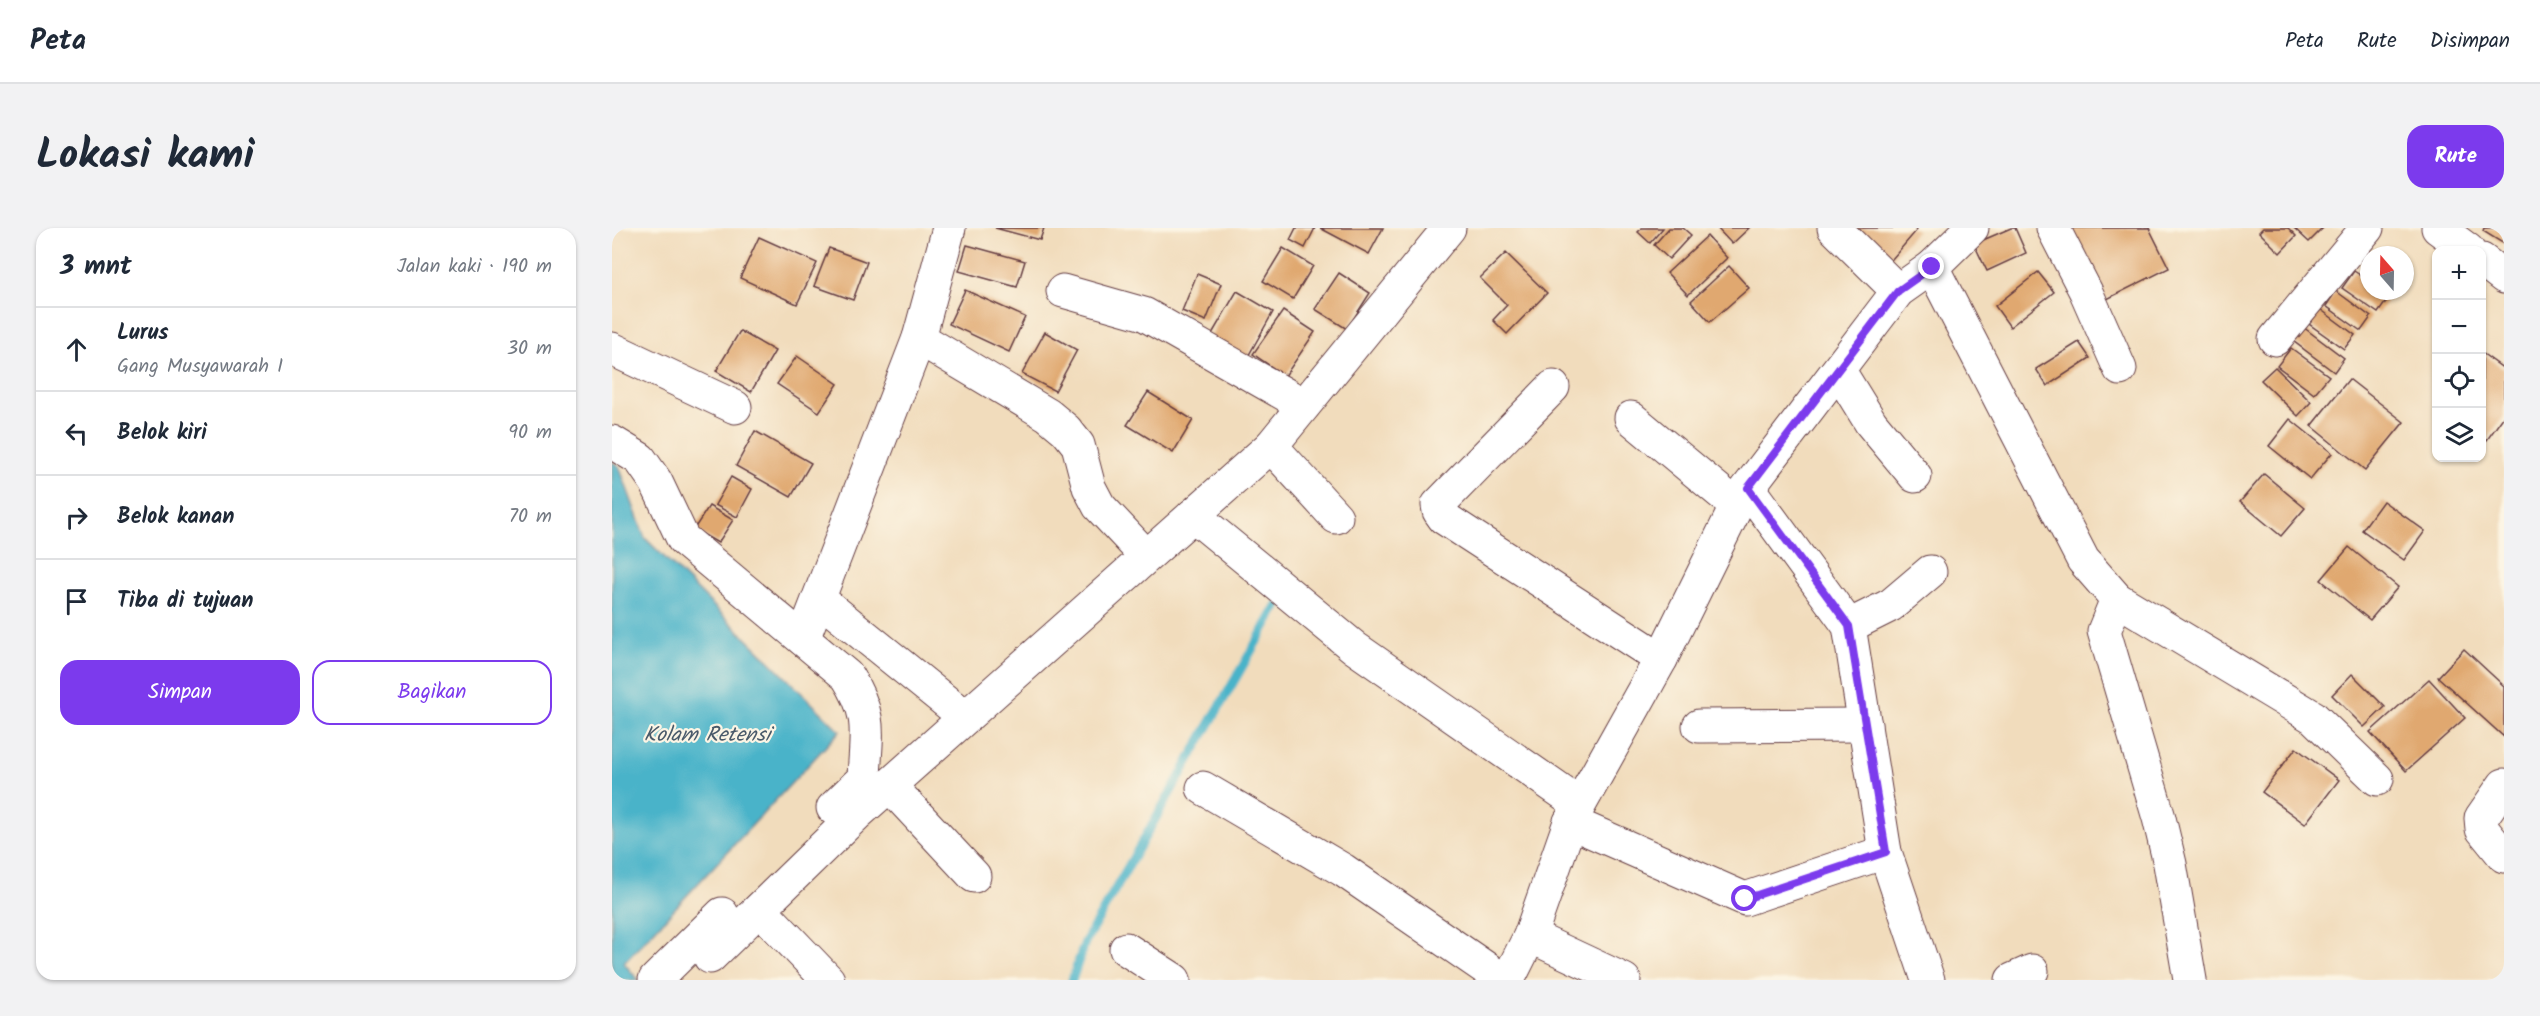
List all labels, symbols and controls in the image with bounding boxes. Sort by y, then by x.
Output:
text: Peta [30,19,86,64]
text: Peta [2285,25,2324,58]
text: Rute [2357,25,2397,58]
text: Disimpan [2430,25,2510,58]
text: Lokasi kami [36,123,254,190]
button: Rute [2407,125,2504,188]
text: 3 mnt [60,246,132,288]
north arrow [2360,246,2414,300]
map controls [2432,246,2486,462]
button: + [2432,246,2486,300]
text: Jalan kaki · 190 m [397,251,552,283]
route end [1918,253,1944,279]
button: − [2432,300,2486,354]
text: Lurus [117,316,169,351]
icon: ahead [60,333,93,366]
text: 30 m [507,333,552,365]
text: Gang Musyawarah I [117,351,283,383]
button: locate [2432,354,2486,408]
button: layers [2432,408,2486,462]
text: Belok kiri [117,416,207,451]
icon: left [60,417,93,450]
text: 90 m [508,417,552,449]
text: Belok kanan [117,500,234,535]
icon: right [60,501,93,534]
text: 70 m [509,501,552,533]
text: Tiba di tujuan [117,584,253,619]
icon: arrive [60,585,93,618]
button: Simpan [60,660,300,725]
button: Bagikan [312,660,552,725]
water label: Kolam Retensi [644,719,774,752]
route start [1731,885,1757,911]

